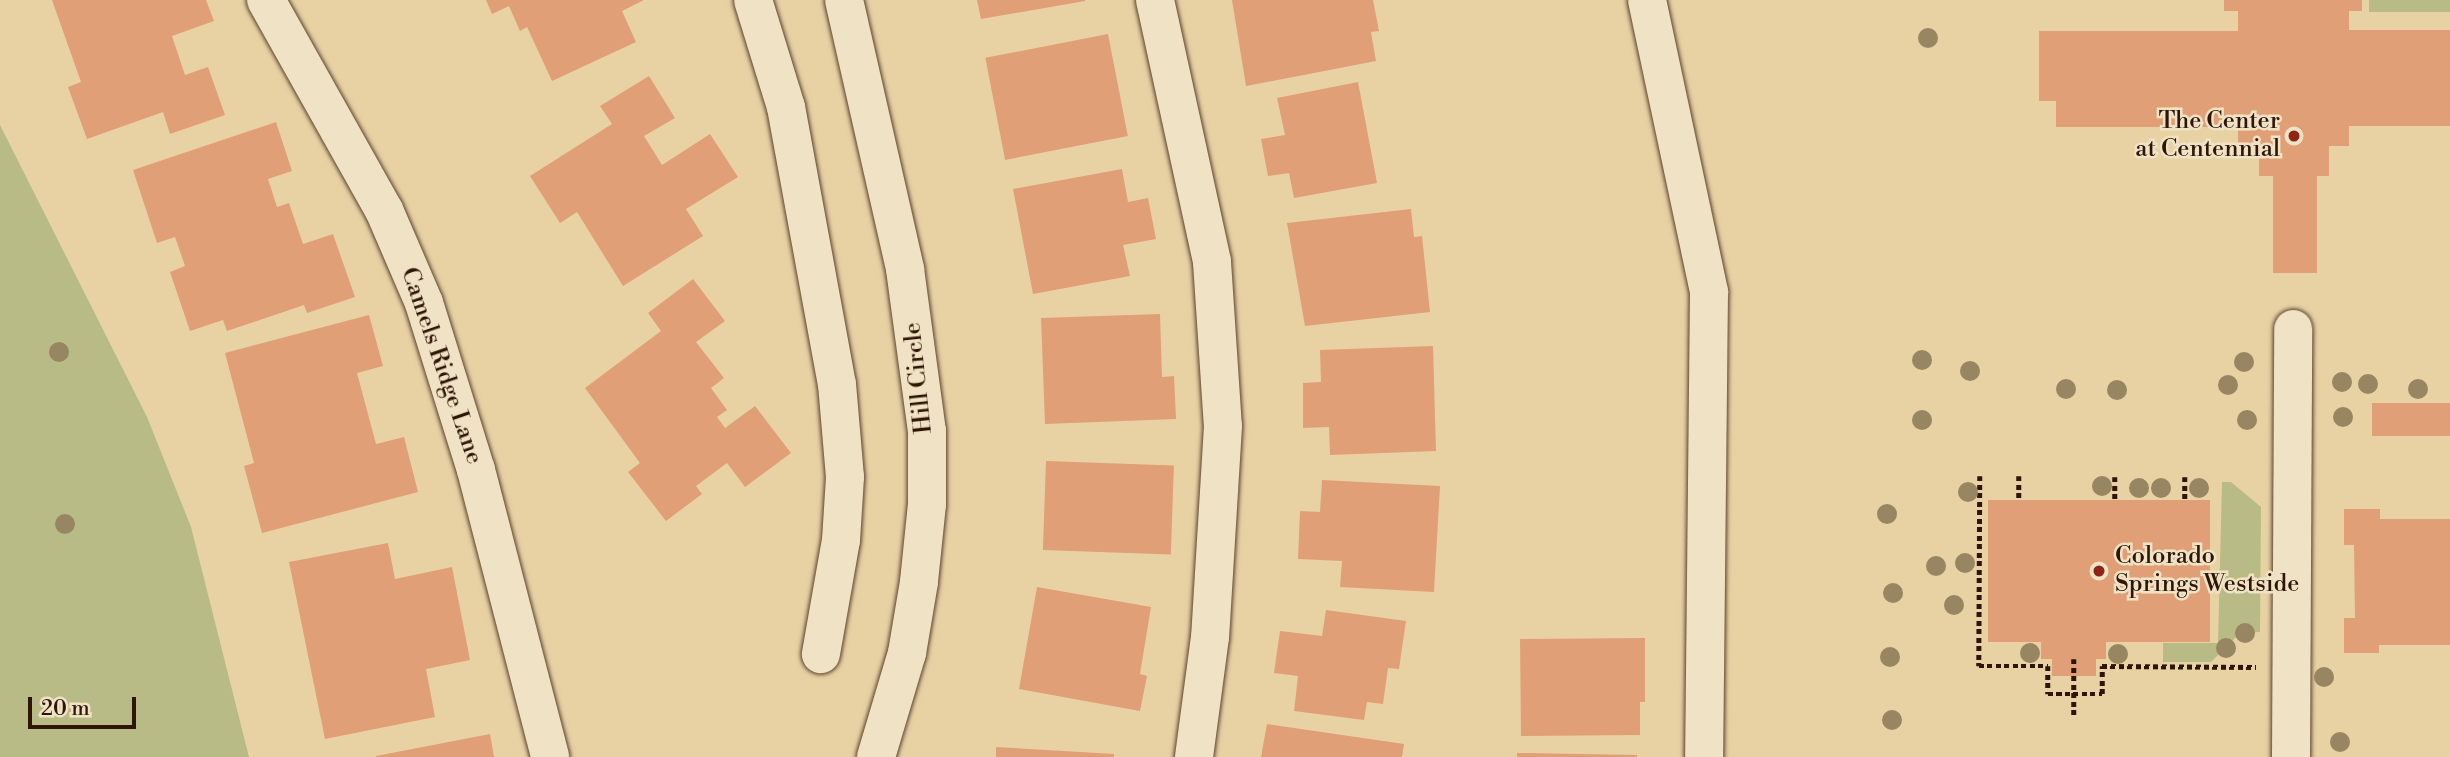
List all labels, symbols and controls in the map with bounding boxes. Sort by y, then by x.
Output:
place label: The Center at Centennial [2135,108,2280,164]
marker: The Center at Centennial [2286,128,2302,144]
street label: Camels Ridge Lane [394,264,488,468]
street label: Hill Circle [899,321,939,435]
place label: Colorado Springs Westside [2115,543,2299,599]
marker: Colorado Springs Westside [2089,561,2109,581]
scale bar [32,684,140,728]
text: 20 m [41,696,90,722]

